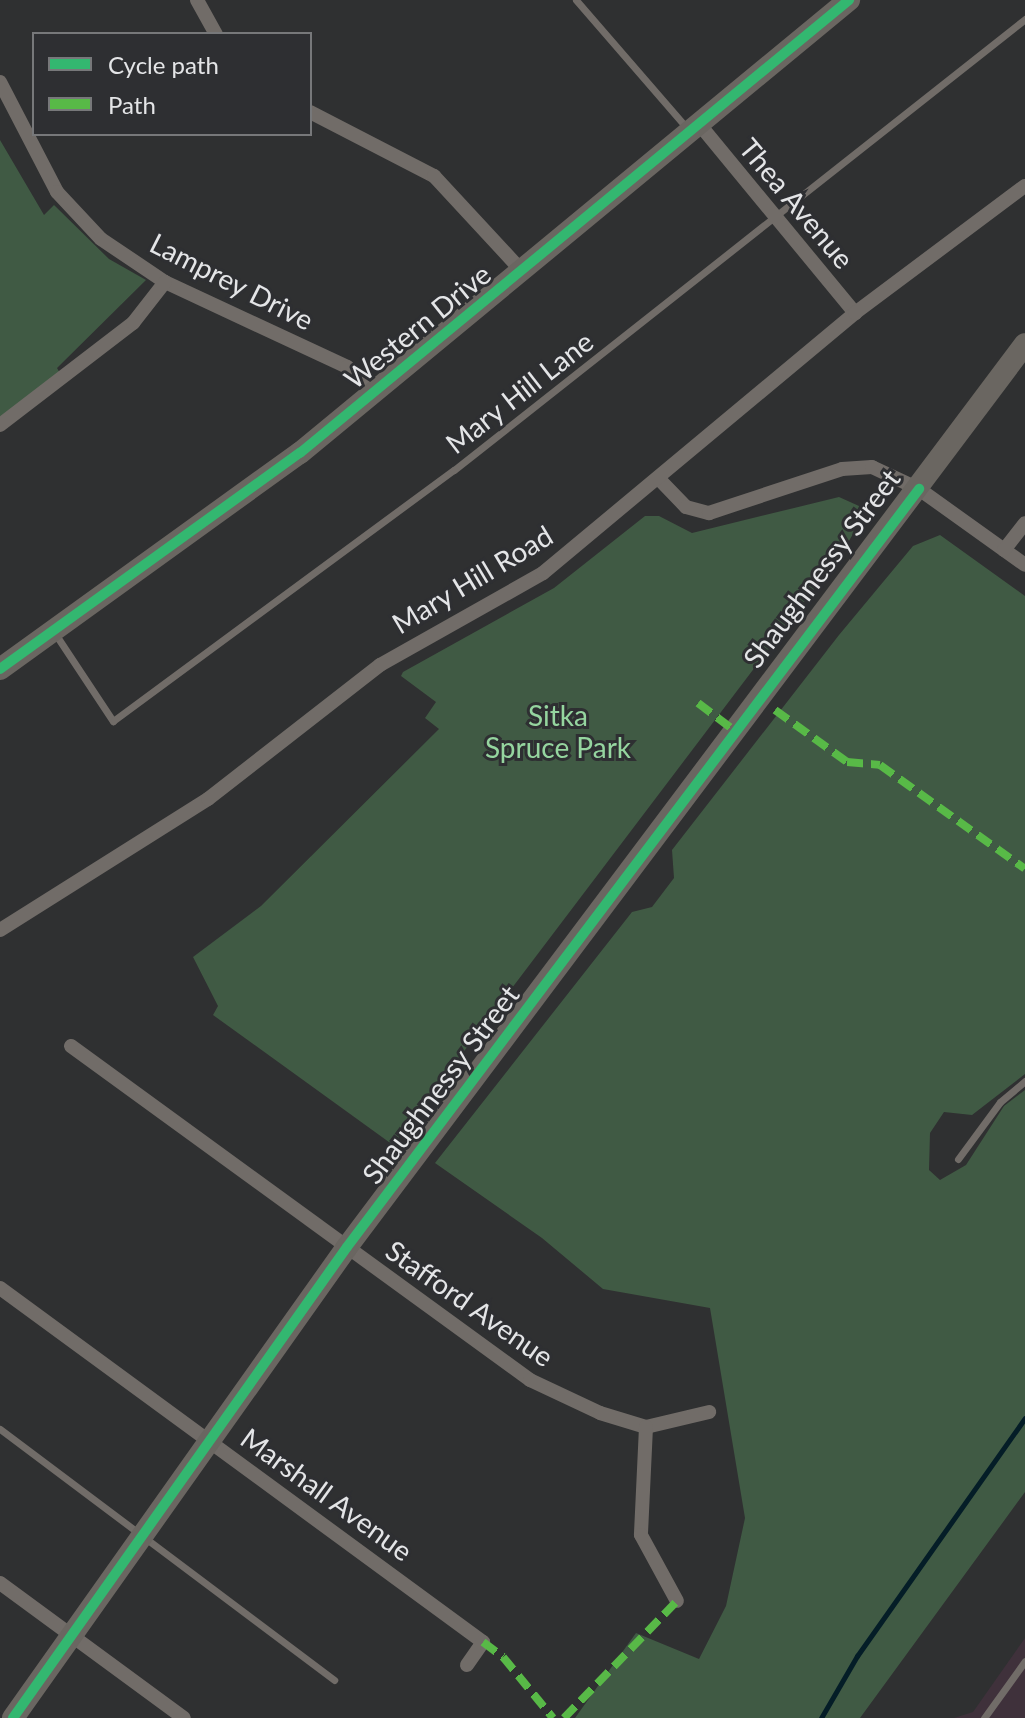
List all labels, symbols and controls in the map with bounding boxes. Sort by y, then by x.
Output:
legend [32,32,312,136]
text: Cycle path [108,50,219,79]
text: Path [108,90,156,119]
street label: Thea Avenue [733,131,861,275]
street label: Lamprey Drive [144,225,320,337]
street label: Western Drive [337,257,497,395]
street label: Mary Hill Lane [438,324,600,460]
street label: Shaughnessy Street [735,462,907,674]
street label: Mary Hill Road [385,518,559,640]
park label: Sitka Spruce Park [485,698,631,764]
street label: Shaughnessy Street [354,978,526,1190]
street label: Stafford Avenue [379,1233,561,1373]
street label: Marshall Avenue [234,1420,420,1568]

